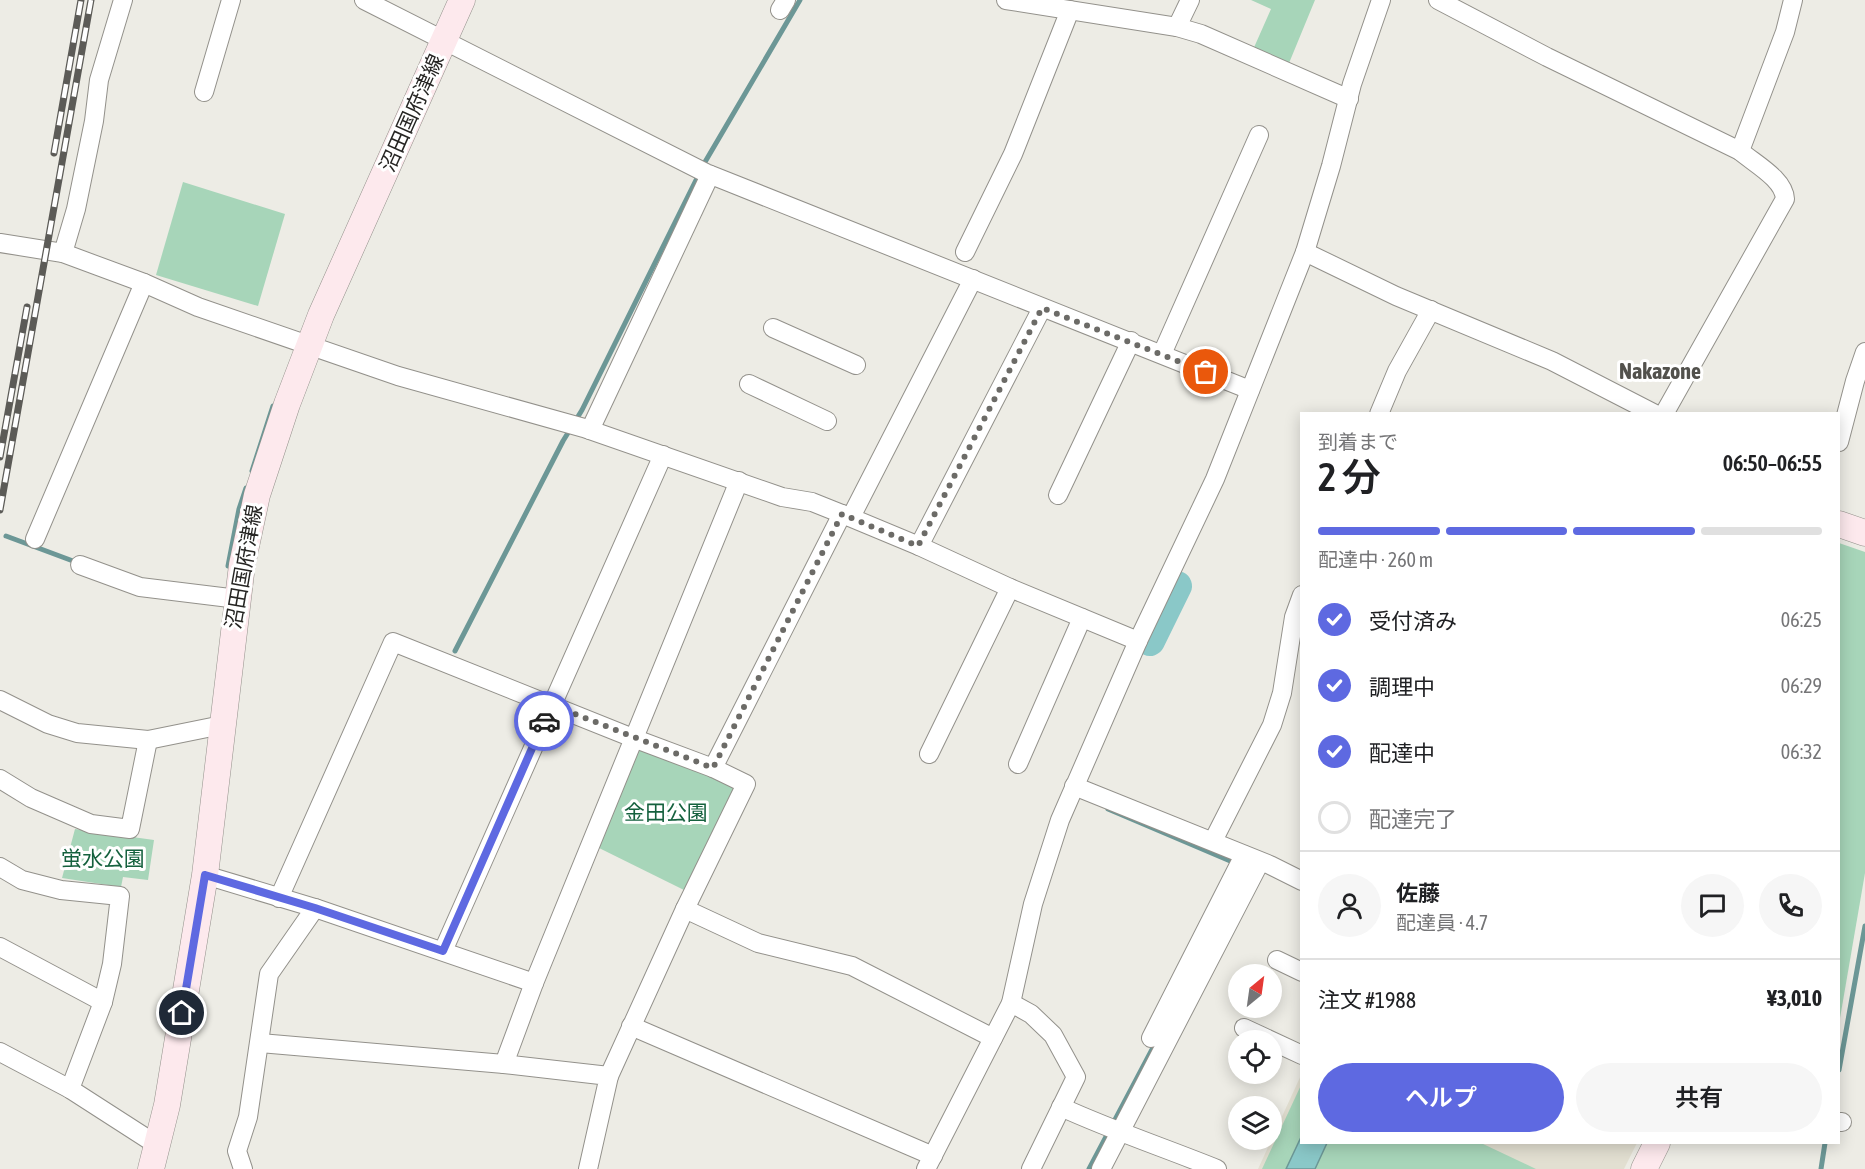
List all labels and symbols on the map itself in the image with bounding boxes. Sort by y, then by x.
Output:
street label: 沼田国府津線 [374,50,448,175]
pin [1180,346,1231,397]
district label: Nakazone [1619,358,1701,384]
street label: 沼田国府津線 [220,503,266,631]
courier [514,691,574,751]
park label: 金田公園 [624,800,708,824]
park label: 蛍水公園 [61,846,145,870]
north arrow [1228,964,1282,1018]
pin [156,987,207,1038]

